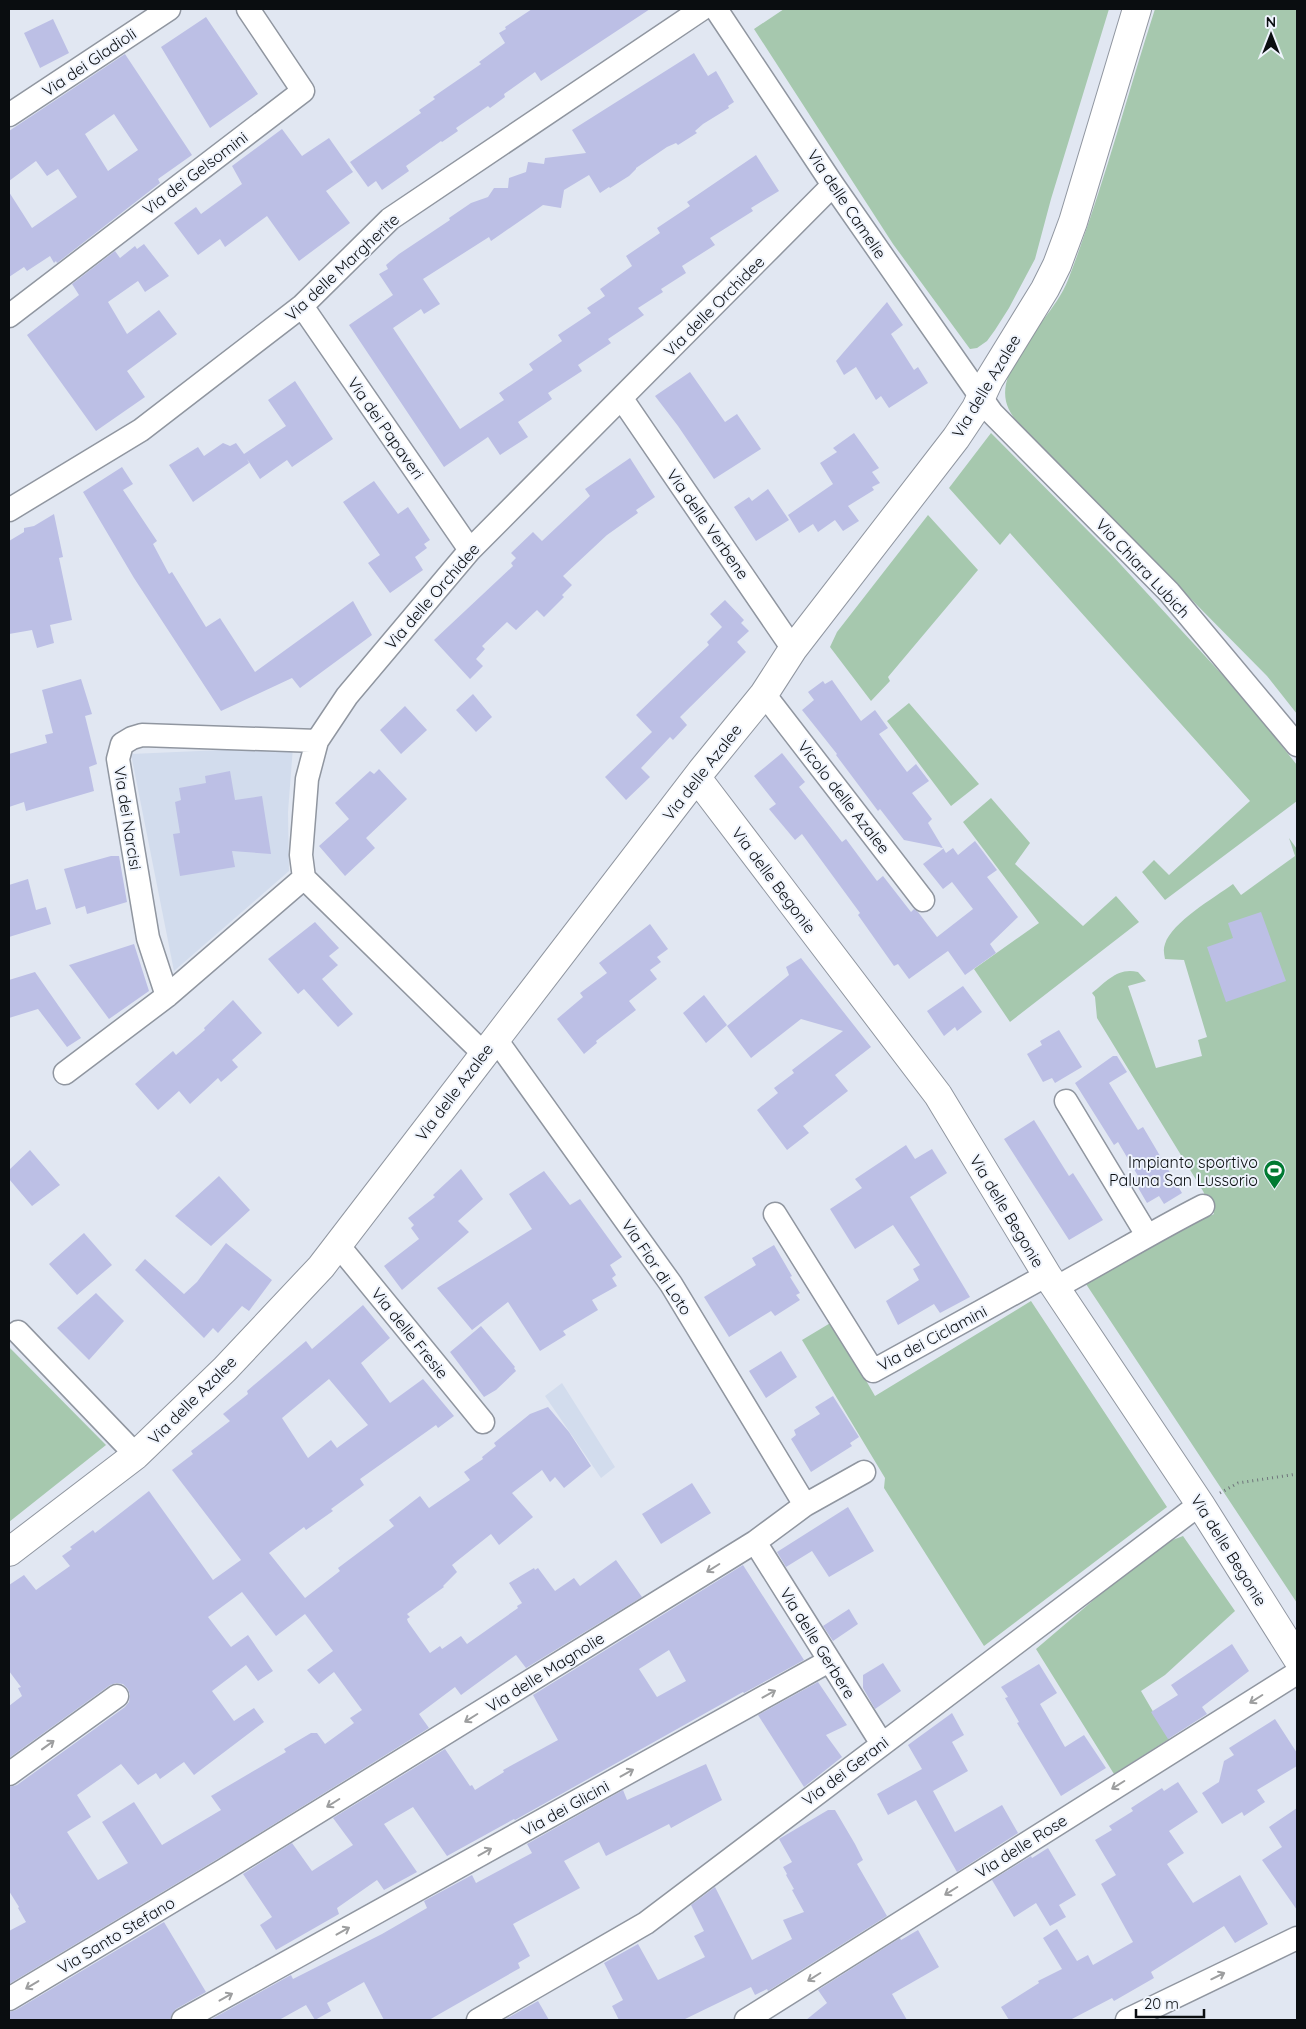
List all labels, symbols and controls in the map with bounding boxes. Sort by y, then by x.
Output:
north arrow [1246,10,1296,60]
text: N [1266,13,1276,31]
street label: Via dei Gladioli [38,23,140,101]
street label: Via dei Gelsomini [139,127,251,219]
street label: Via delle Camelie [803,146,891,262]
street label: Via delle Margherite [281,209,403,325]
street label: Via delle Orchidee [660,252,768,360]
street label: Via delle Azalee [947,331,1025,441]
street label: Via dei Papaveri [343,373,429,483]
street label: Via delle Verbene [663,465,753,583]
street label: Via Chiara Lubich [1092,514,1194,622]
street label: Via delle Orchidee [380,539,484,653]
street label: Via delle Azalee [658,720,746,824]
street label: Vicolo delle Azalee [794,736,894,858]
street label: Via dei Narcisi [110,765,146,871]
street label: Via delle Begonie [728,823,820,937]
street label: Via delle Azalee [411,1039,497,1145]
street label: Via delle Begonie [965,1151,1049,1271]
place label: Impianto sportivo Paluna San Lussorio [1109,1152,1258,1190]
sports icon: Impianto sportivo Paluna San Lussorio [1262,1159,1286,1190]
street label: Via Fior di Loto [618,1215,696,1319]
street label: Via delle Fresie [367,1283,453,1383]
street label: Via dei Ciclamini [874,1301,990,1375]
street label: Via delle Azalee [144,1352,240,1448]
street label: Via delle Begonie [1187,1490,1271,1610]
one-way arrow [707,1563,721,1573]
street label: Via delle Gerbere [776,1584,860,1702]
street label: Via delle Magnolie [482,1628,608,1716]
one-way arrow [762,1689,776,1699]
one-way arrow [1249,1693,1263,1704]
one-way arrow [464,1713,478,1723]
street label: Via dei Gerani [798,1732,892,1810]
one-way arrow [41,1740,55,1750]
one-way arrow [619,1768,634,1778]
street label: Via dei Glicini [518,1776,612,1840]
one-way arrow [1112,1781,1126,1791]
one-way arrow [326,1799,340,1809]
street label: Via delle Rose [971,1810,1071,1882]
one-way arrow [477,1847,492,1856]
one-way arrow [945,1886,959,1896]
street label: Via Santo Stefano [54,1892,178,1978]
one-way arrow [335,1926,350,1935]
one-way arrow [1210,1971,1225,1981]
one-way arrow [807,1973,821,1983]
one-way arrow [24,1980,39,1990]
scale bar [1136,1986,1204,2018]
one-way arrow [218,1991,232,2001]
text: 20 m [1144,1994,1179,2013]

